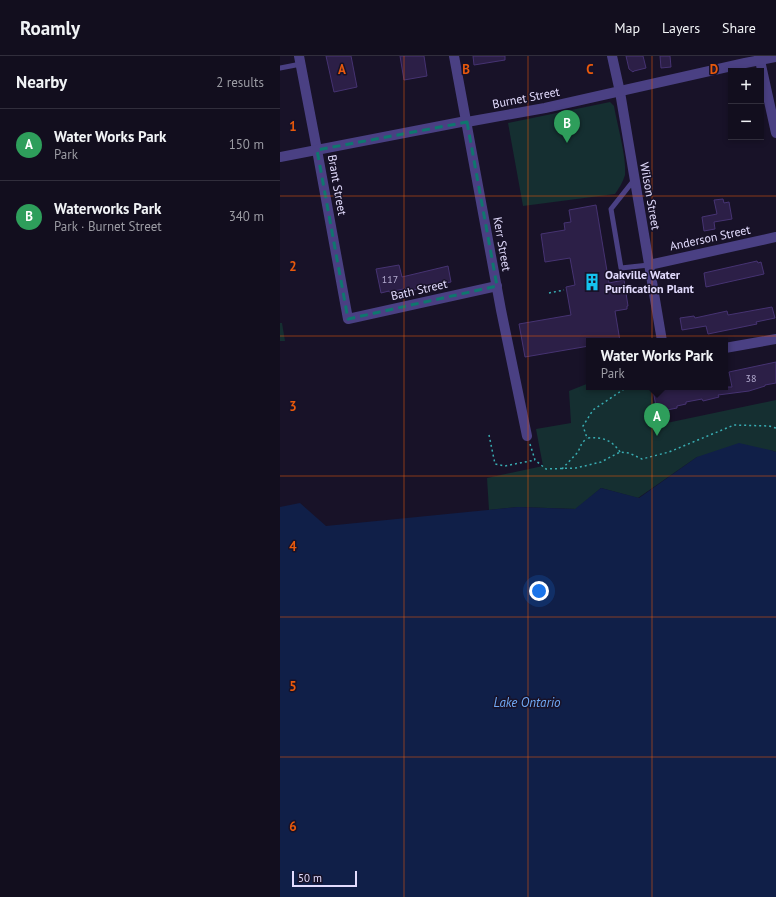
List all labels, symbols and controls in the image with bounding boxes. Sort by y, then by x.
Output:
text: Roamly [20,16,80,40]
text: Map [614,19,640,37]
text: Layers [662,19,700,37]
text: Share [722,19,756,37]
text: A [338,61,346,78]
text: B [462,61,470,78]
text: C [586,61,594,78]
text: D [710,61,718,78]
map controls [728,68,764,140]
button: + [728,68,764,104]
text: Nearby [16,71,67,93]
text: 2 results [216,74,264,91]
street label: Burnet Street [491,84,561,111]
button: − [728,104,764,140]
pin: B [554,110,580,143]
text: 1 [289,118,297,135]
text: Water Works Park [54,127,166,146]
text: A [25,136,33,153]
text: 150 m [229,136,264,153]
text: Park [54,146,78,163]
street label: Brant Street [325,153,350,217]
street label: Wilson Street [637,161,664,231]
text: Waterworks Park [54,199,161,218]
text: B [25,208,33,225]
text: 340 m [229,208,264,225]
street label: Kerr Street [490,216,515,272]
text: Park · Burnet Street [54,218,162,235]
street label: Anderson Street [668,222,752,253]
text: 2 [289,258,297,275]
place label: Oakville Water Purification Plant [605,267,695,296]
building icon: Oakville Water Purification Plant [582,272,602,292]
house number: 117 [382,273,398,286]
street label: Bath Street [389,276,449,303]
popup [586,338,728,390]
text: Water Works Park [601,346,713,365]
text: Park [601,365,625,382]
house number: 38 [746,372,756,385]
text: 3 [289,398,297,415]
pin: A [644,403,670,436]
text: 4 [289,538,297,555]
your location [529,581,549,601]
text: 5 [289,678,297,695]
water label: Lake Ontario [493,694,561,711]
text: 6 [289,818,297,835]
scale bar [292,869,357,888]
text: 50 m [298,871,322,885]

